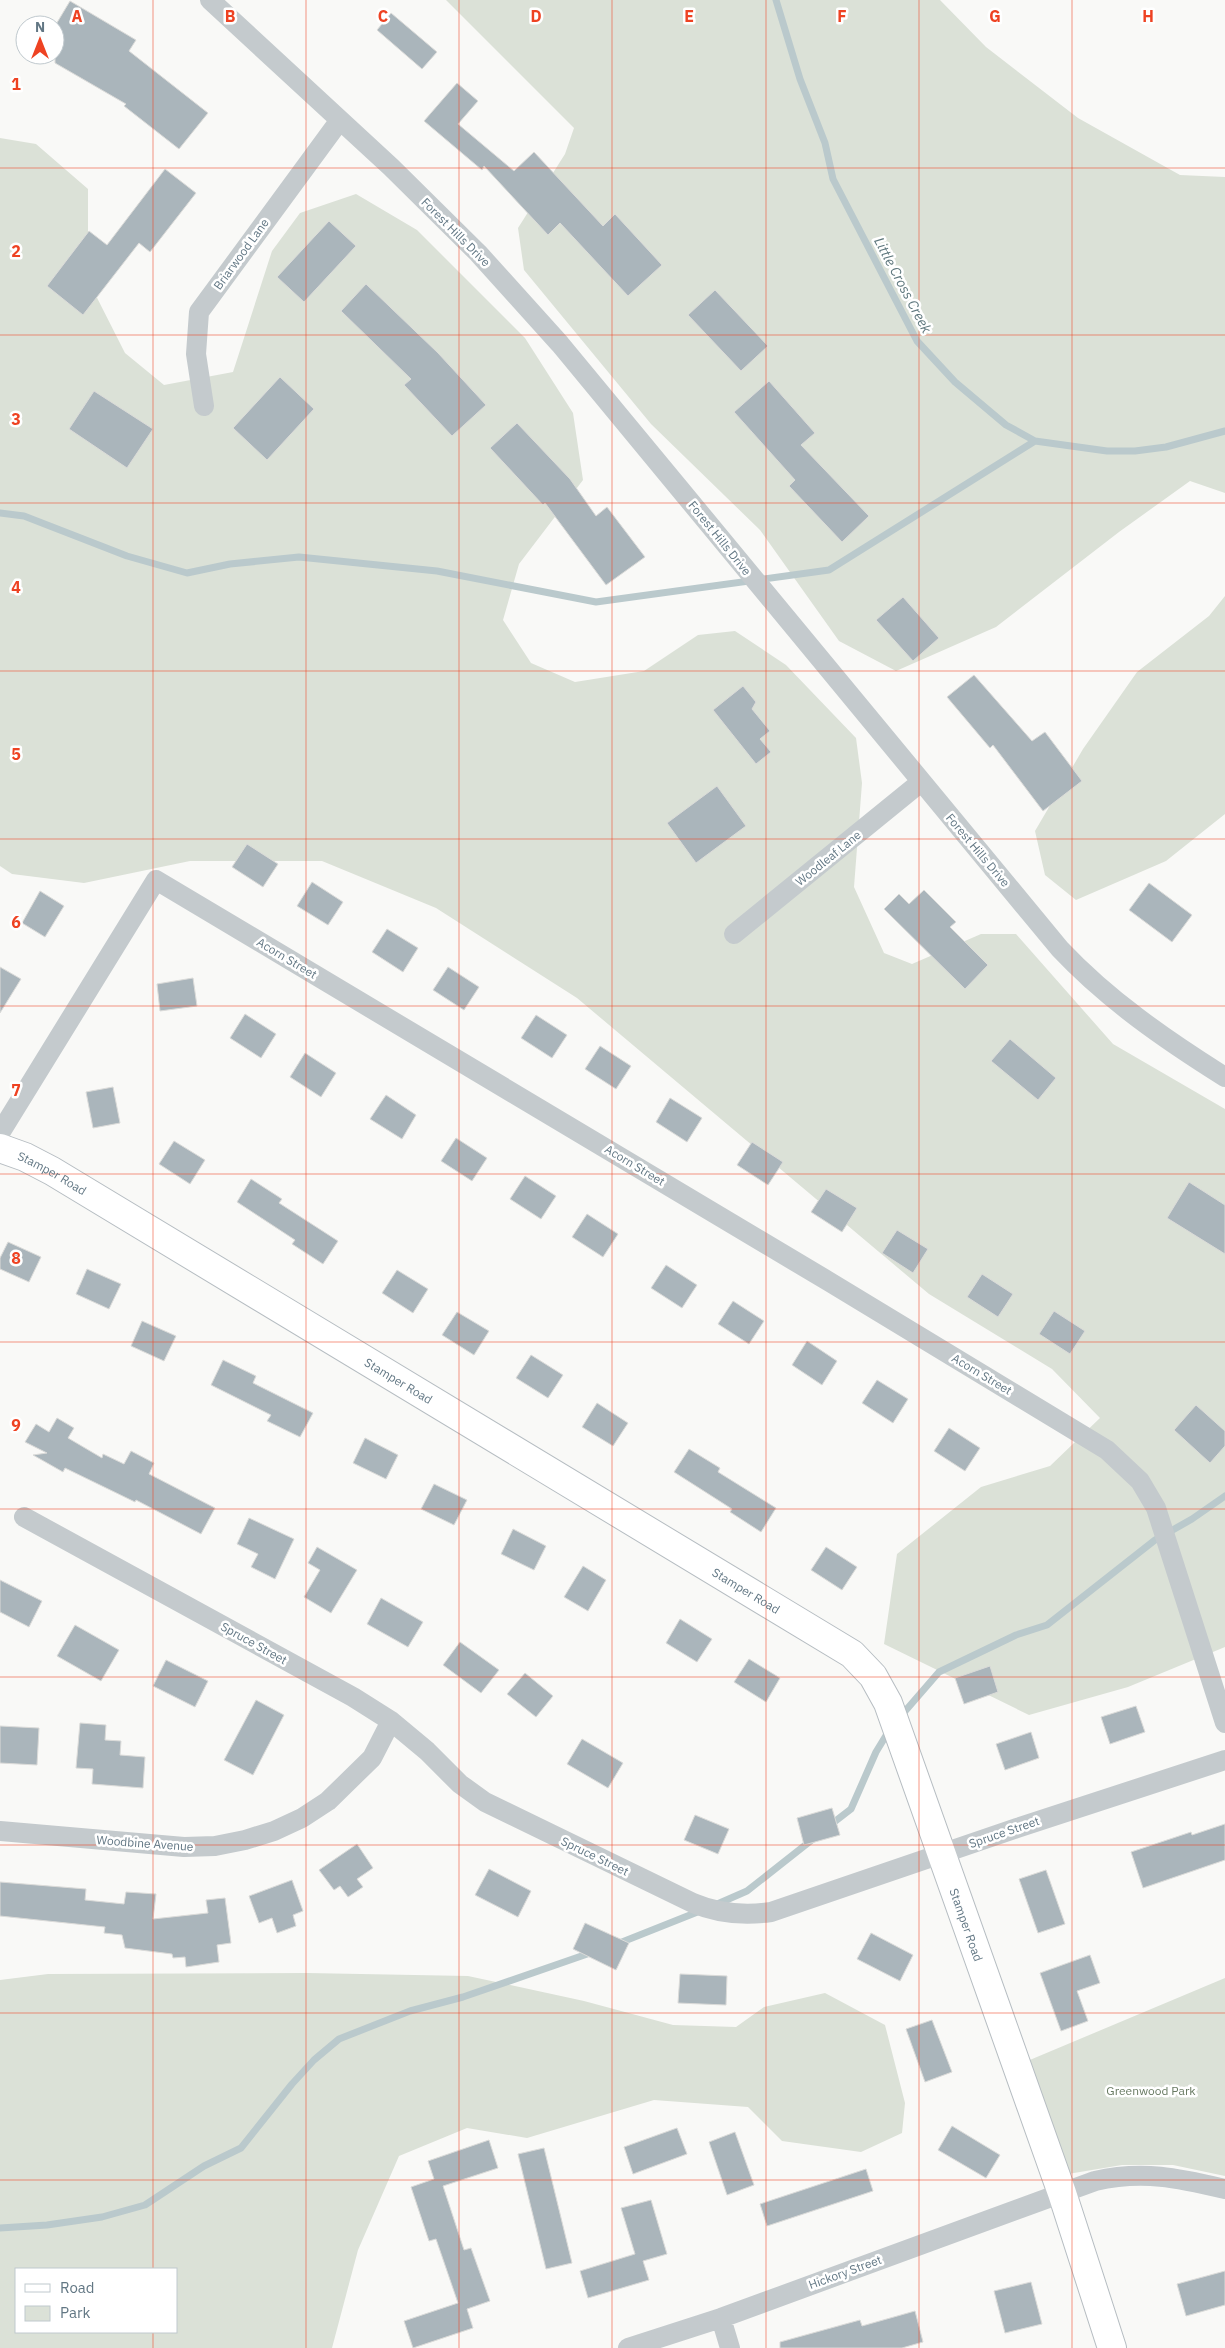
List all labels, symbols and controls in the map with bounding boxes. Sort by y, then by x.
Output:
text: A [72,6,83,26]
text: B [225,6,236,26]
text: C [378,6,388,26]
text: D [530,6,542,26]
text: E [684,6,694,26]
text: F [837,6,847,26]
text: G [989,6,1001,26]
text: H [1142,6,1154,26]
north arrow [15,15,65,65]
text: N [35,18,45,36]
text: 1 [11,74,21,94]
street label: Forest Hills Drive [418,194,494,270]
street label: Briarwood Lane [210,215,272,293]
water label: Little Cross Creek [870,234,936,337]
text: 2 [11,241,21,261]
text: 3 [11,409,21,429]
street label: Forest Hills Drive [685,498,755,579]
text: 4 [11,577,21,597]
text: 5 [11,744,21,764]
street label: Forest Hills Drive [943,810,1013,890]
street label: Woodleaf Lane [792,827,864,889]
text: 6 [11,912,21,932]
street label: Acorn Street [254,934,320,982]
text: 7 [11,1080,21,1100]
street label: Acorn Street [602,1141,668,1189]
street label: Stamper Road [16,1148,90,1198]
text: 8 [11,1248,21,1268]
street label: Acorn Street [949,1350,1015,1398]
street label: Stamper Road [362,1354,435,1407]
text: 9 [11,1415,21,1435]
street label: Stamper Road [710,1564,783,1616]
street label: Spruce Street [218,1619,290,1667]
street label: Spruce Street [967,1813,1041,1851]
street label: Woodbine Avenue [96,1832,194,1854]
street label: Spruce Street [559,1833,631,1879]
street label: Stamper Road [947,1886,987,1963]
park label: Greenwood Park [1106,2083,1196,2098]
street label: Hickory Street [806,2252,884,2292]
legend [15,2268,178,2333]
text: Road [60,2278,95,2297]
text: Park [60,2303,90,2322]

